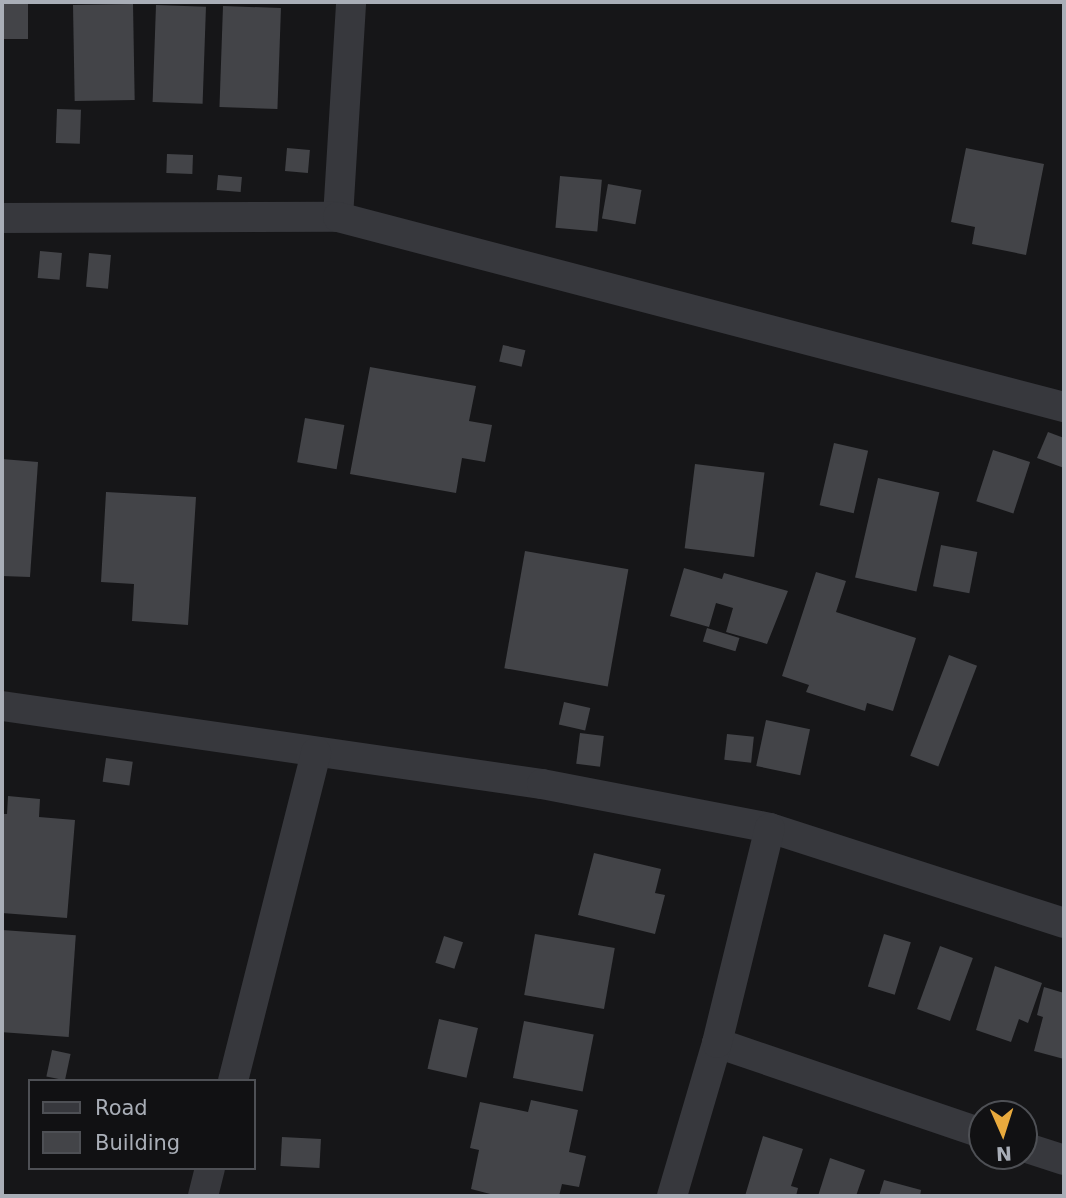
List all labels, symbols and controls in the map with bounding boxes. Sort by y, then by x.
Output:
legend [28,1079,256,1170]
text: Road [95,1096,148,1120]
north arrow [968,1100,1038,1170]
text: Building [95,1131,180,1155]
text: N [995,1143,1013,1165]

